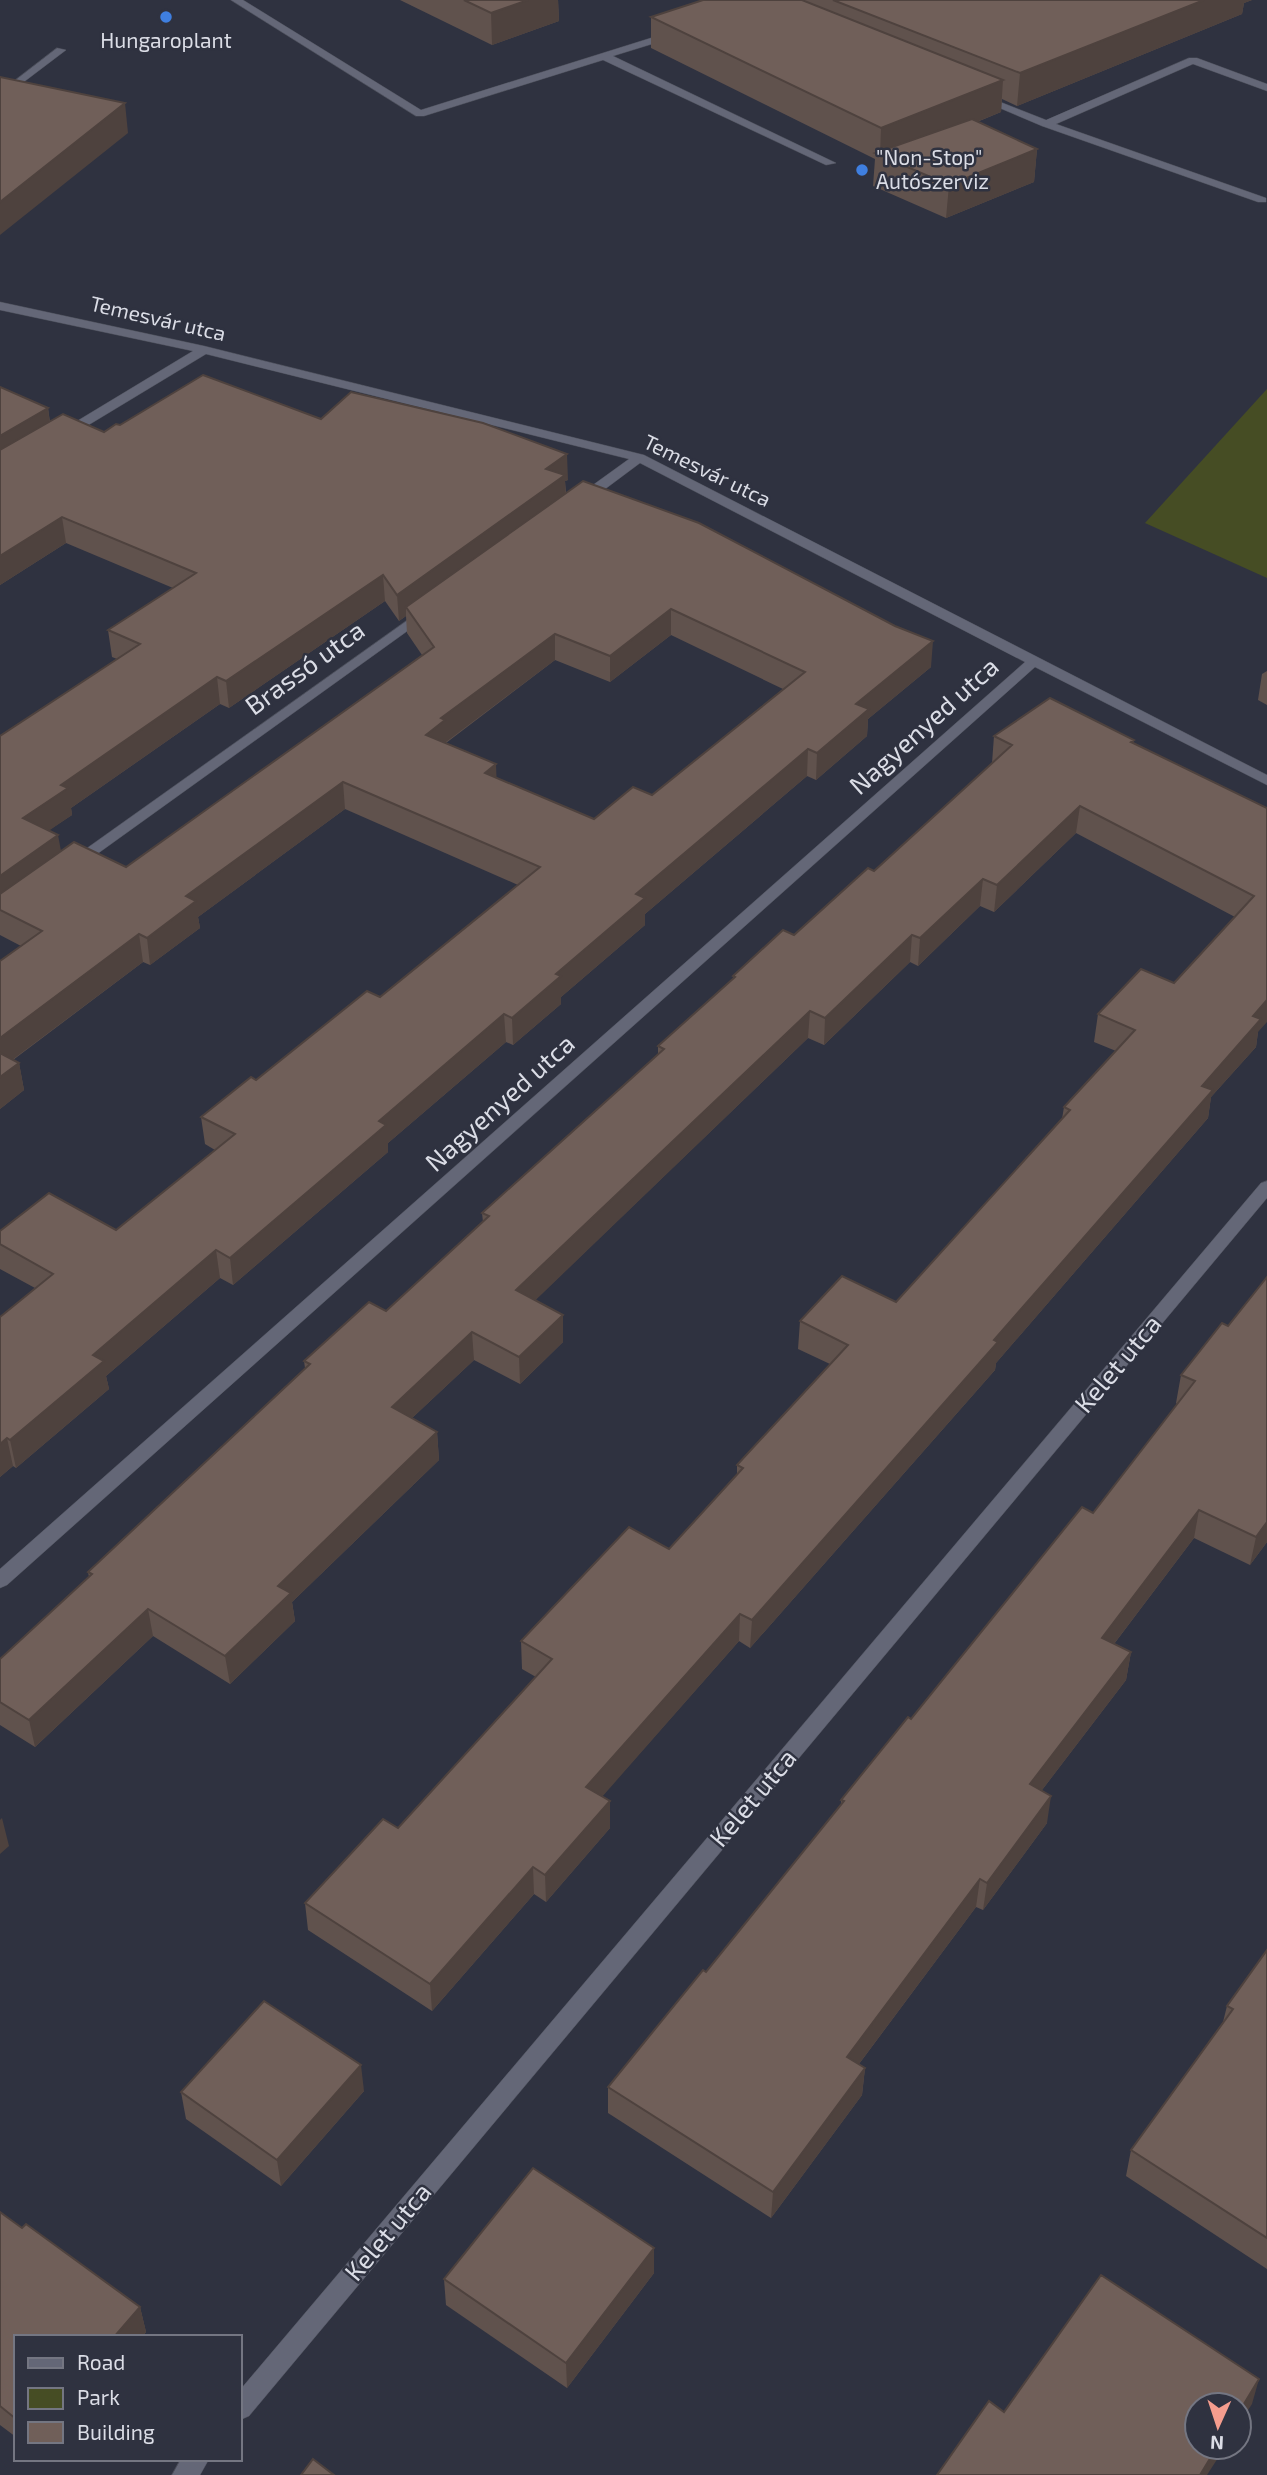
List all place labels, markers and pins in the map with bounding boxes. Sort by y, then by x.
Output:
marker: Hungaroplant [158,9,174,25]
place label: Hungaroplant [100,27,232,52]
place label: "Non-Stop" Autószerviz [876,144,989,193]
marker: "Non-Stop" Autószerviz [854,162,870,178]

